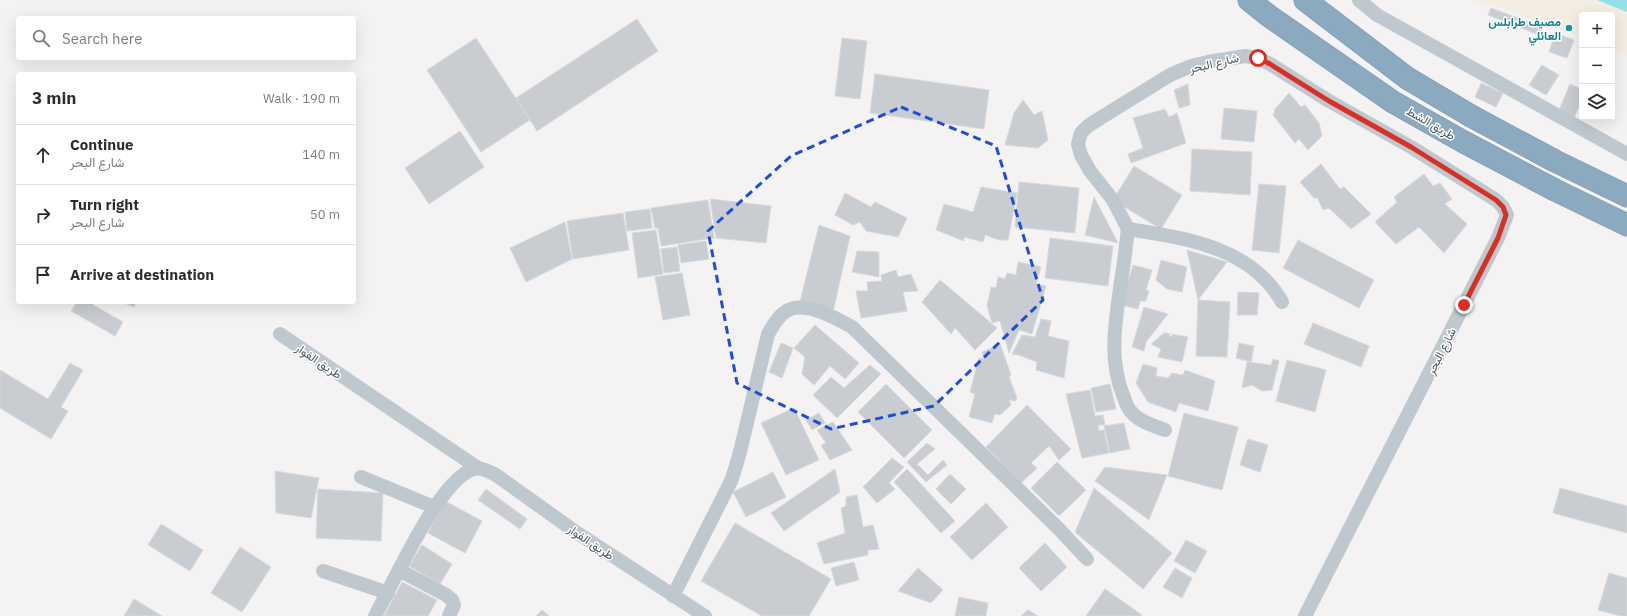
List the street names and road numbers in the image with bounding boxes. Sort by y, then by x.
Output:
street label: شارع البحر [1187,50,1241,78]
street label: طريق الشط [1403,103,1458,144]
street label: شارع البحر [1422,325,1461,379]
street label: طريق الفوار [292,339,345,383]
street label: طريق الفوار [564,520,617,564]

